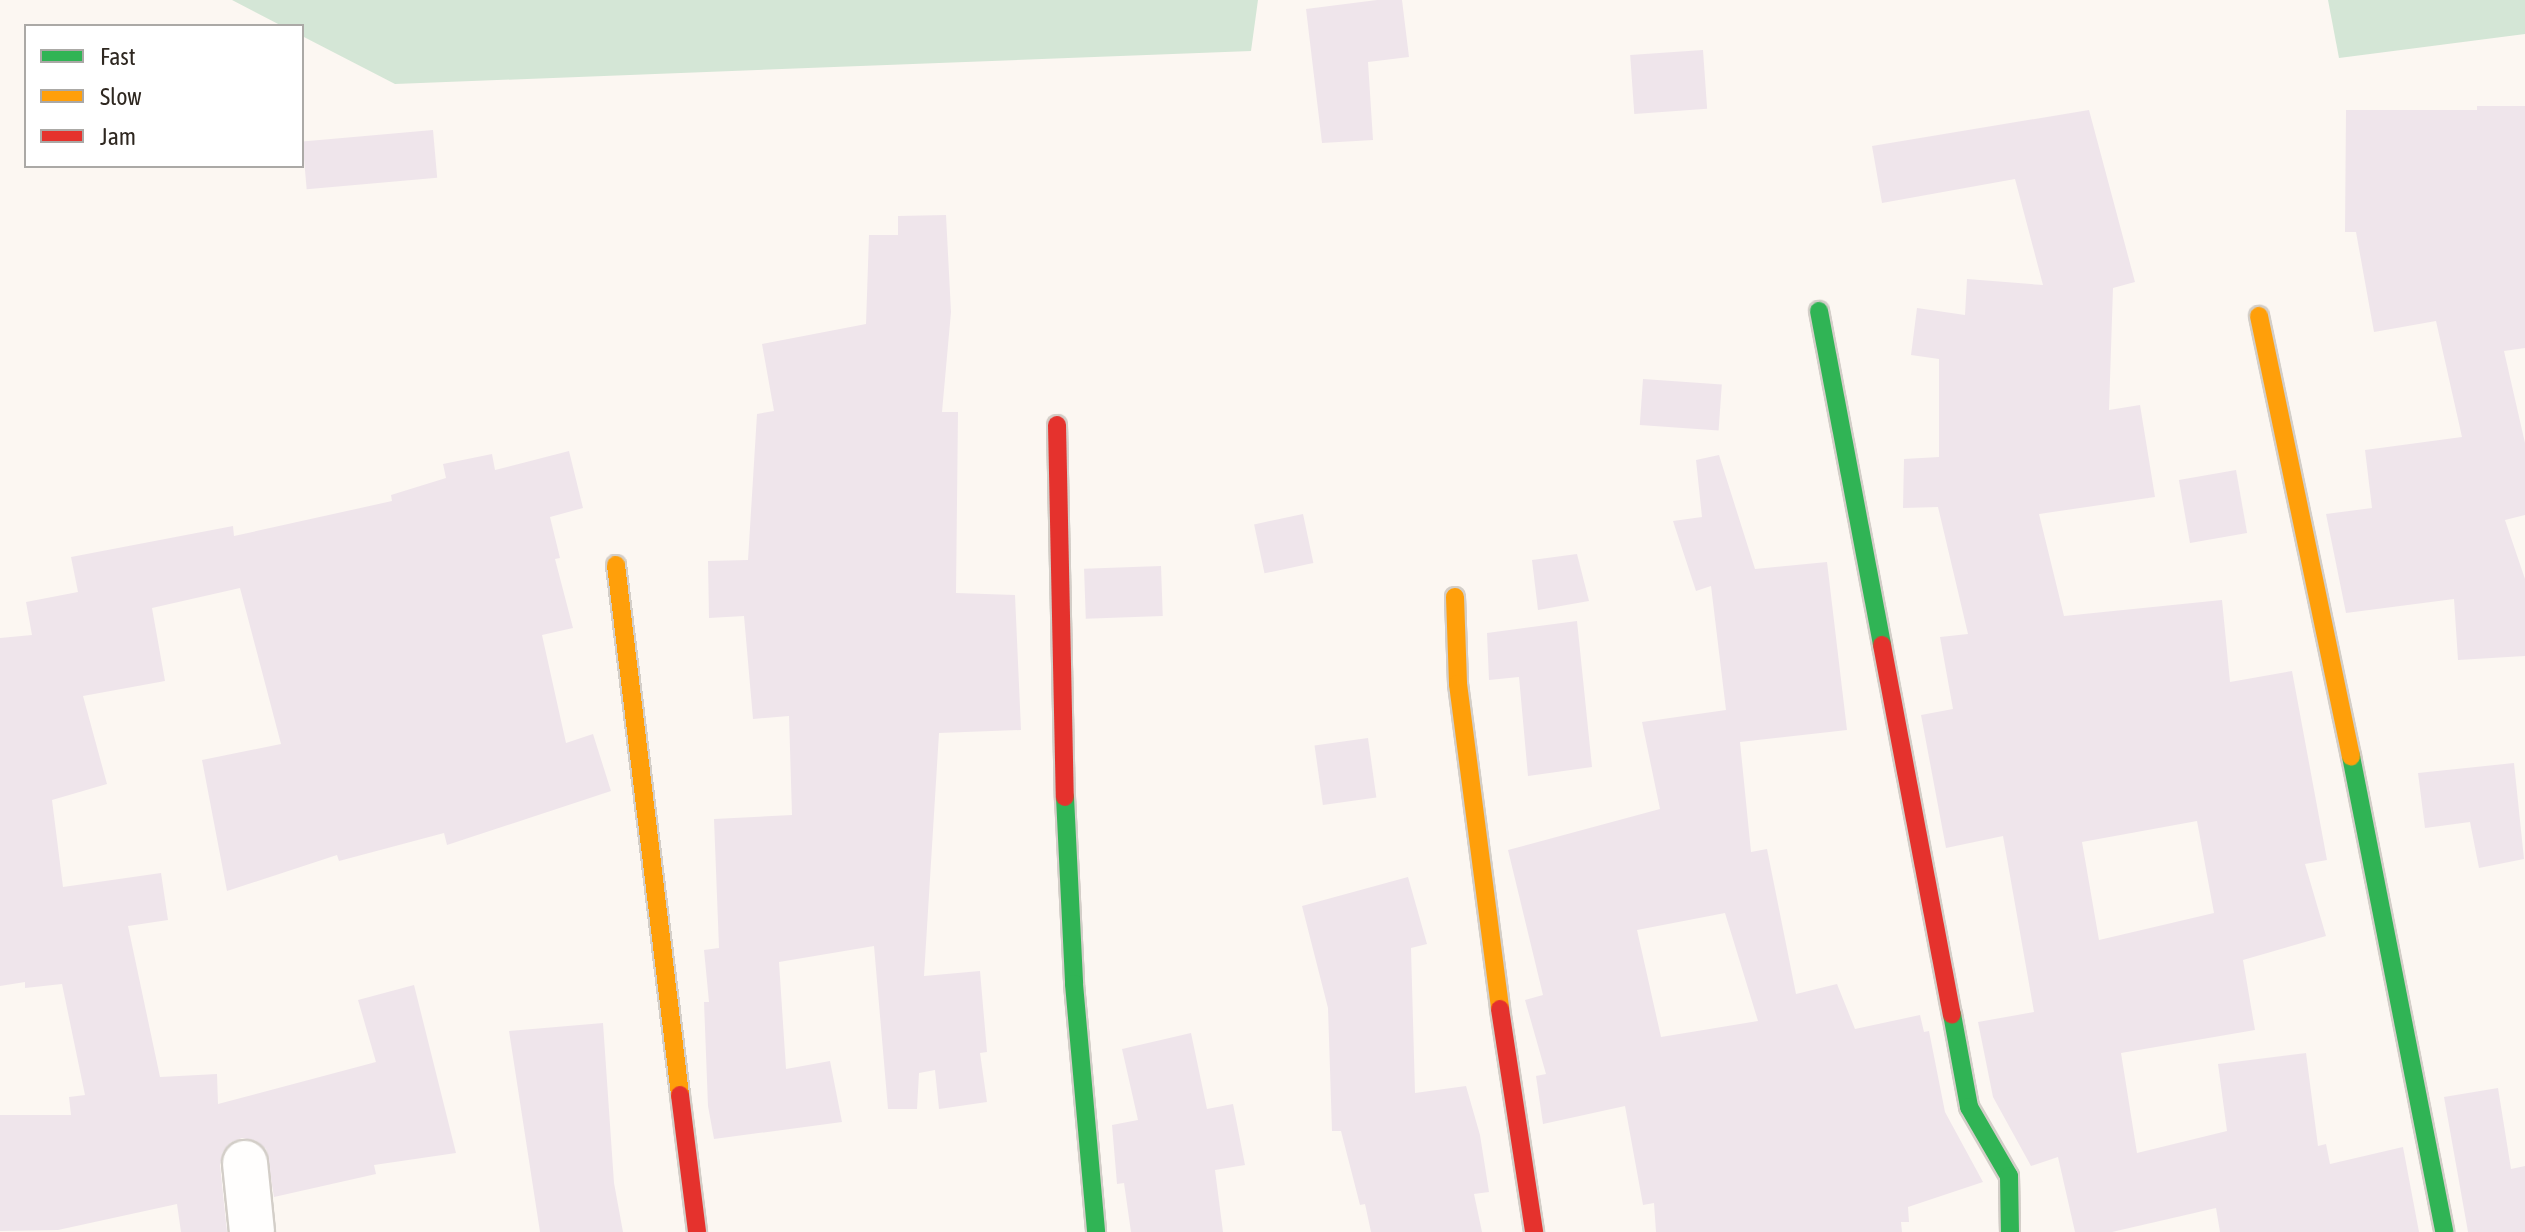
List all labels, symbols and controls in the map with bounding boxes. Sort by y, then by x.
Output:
legend [24,24,304,168]
text: Fast [100,43,136,70]
text: Slow [100,83,142,110]
text: Jam [100,123,136,150]

